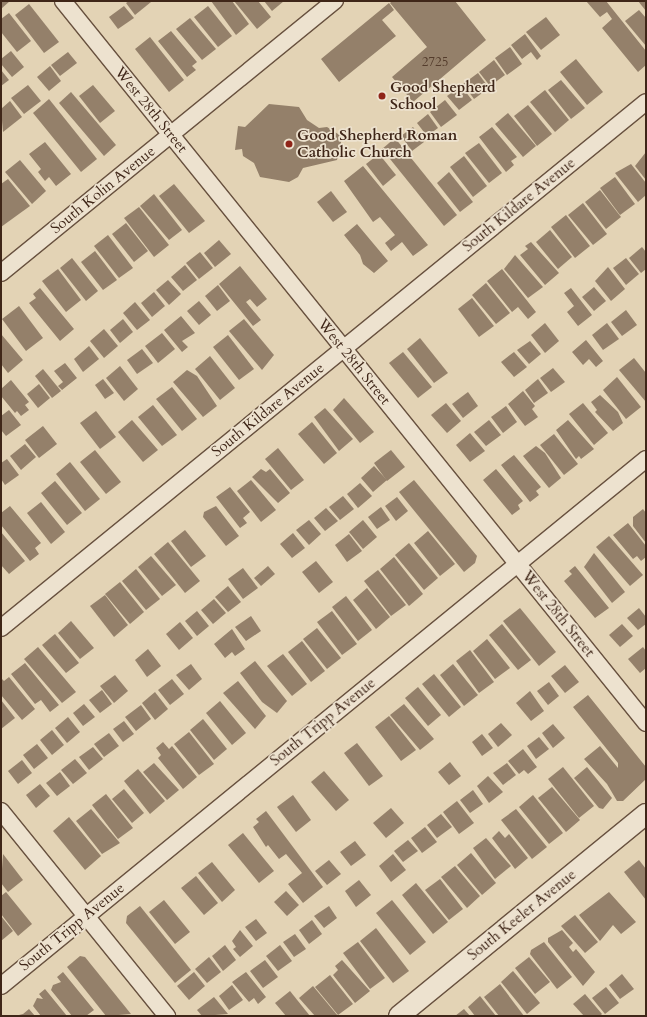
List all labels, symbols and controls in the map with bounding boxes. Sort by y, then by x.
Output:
house number: 2725 [422,54,448,70]
street label: West 28th Street [111,63,191,157]
place label: Good Shepherd School [390,78,496,113]
marker: Good Shepherd School [377,91,387,101]
place label: Good Shepherd Roman Catholic Church [297,126,457,161]
marker: Good Shepherd Roman Catholic Church [284,139,294,149]
street label: South Kolin Avenue [47,142,159,238]
street label: South Kildare Avenue [459,154,579,256]
street label: West 28th Street [314,315,394,409]
street label: South Kildare Avenue [208,359,328,461]
street label: West 28th Street [518,567,598,661]
street label: South Tripp Avenue [267,674,379,770]
street label: South Keeler Avenue [464,866,580,964]
street label: South Tripp Avenue [16,879,128,975]

